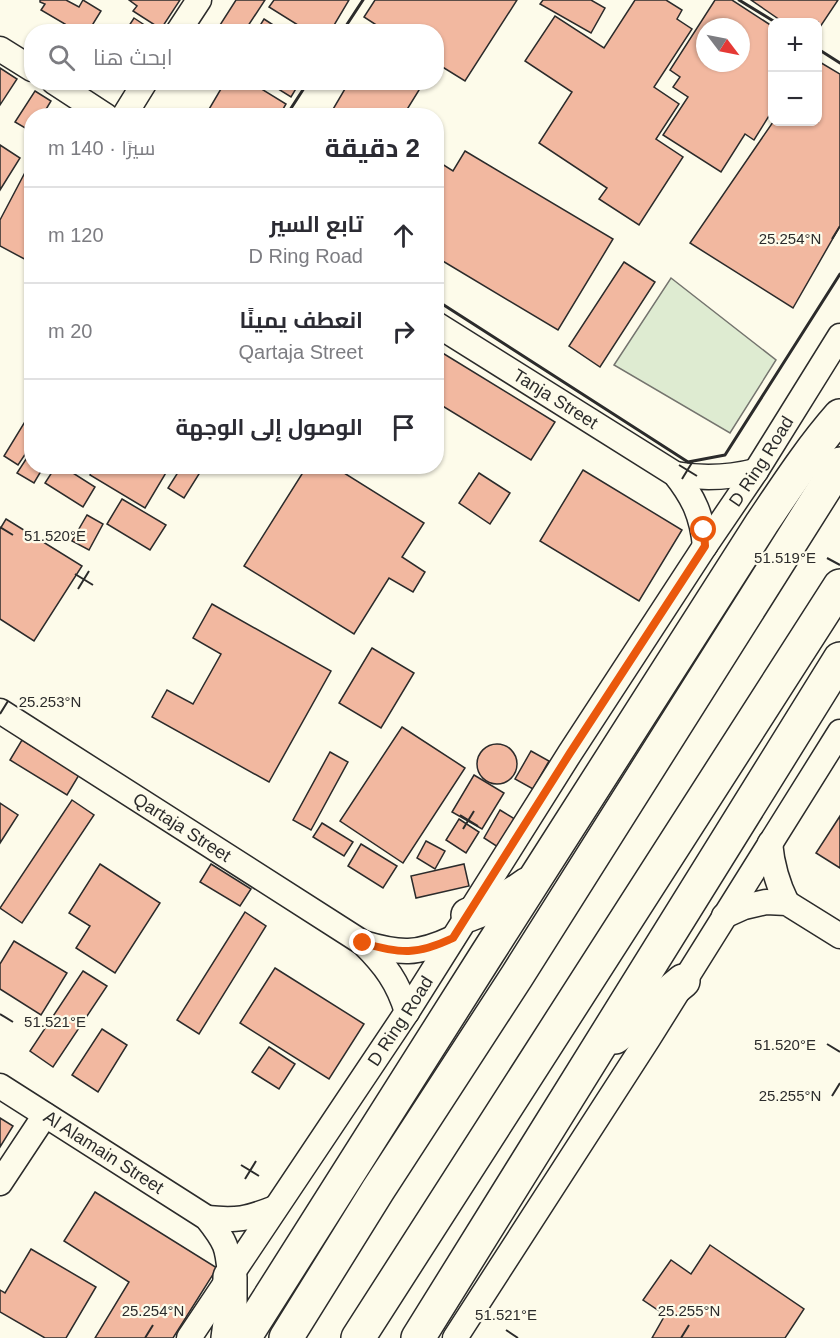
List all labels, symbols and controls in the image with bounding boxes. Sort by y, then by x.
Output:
north arrow [696,18,750,72]
map controls [768,18,822,126]
button: + [768,18,822,72]
search box [24,24,444,90]
icon: search [45,41,78,74]
text: ابحث هنا [93,45,173,70]
button: − [768,72,822,126]
text: 2 دقيقة [325,133,420,163]
text: سيرًا · 140 m [48,137,155,159]
text: تابع السير [269,212,363,237]
icon: ahead [387,219,420,252]
text: 120 m [48,224,104,246]
text: 25.254°N [759,230,821,247]
text: D Ring Road [248,245,363,267]
text: انعطف يمينًا [240,308,363,333]
icon: right [387,315,420,348]
text: 20 m [48,320,92,342]
text: Qartaja Street [238,341,363,363]
street label: Tanja Street [509,365,601,433]
icon: arrive [387,411,420,444]
street label: D Ring Road [725,413,798,510]
text: الوصول إلى الوجهة [176,415,363,440]
route start [690,516,716,542]
text: 51.520°E [24,527,86,544]
text: 51.519°E [754,549,816,566]
text: 25.253°N [19,693,81,710]
street label: Qartaja Street [129,789,235,866]
route end [349,929,375,955]
street label: D Ring Road [364,972,437,1070]
text: 51.521°E [24,1013,86,1030]
text: 51.520°E [754,1036,816,1053]
text: 25.255°N [759,1087,821,1104]
street label: Al Alamain Street [40,1107,167,1198]
text: 25.254°N [122,1302,184,1319]
text: 25.255°N [658,1302,720,1319]
text: 51.521°E [475,1306,537,1323]

